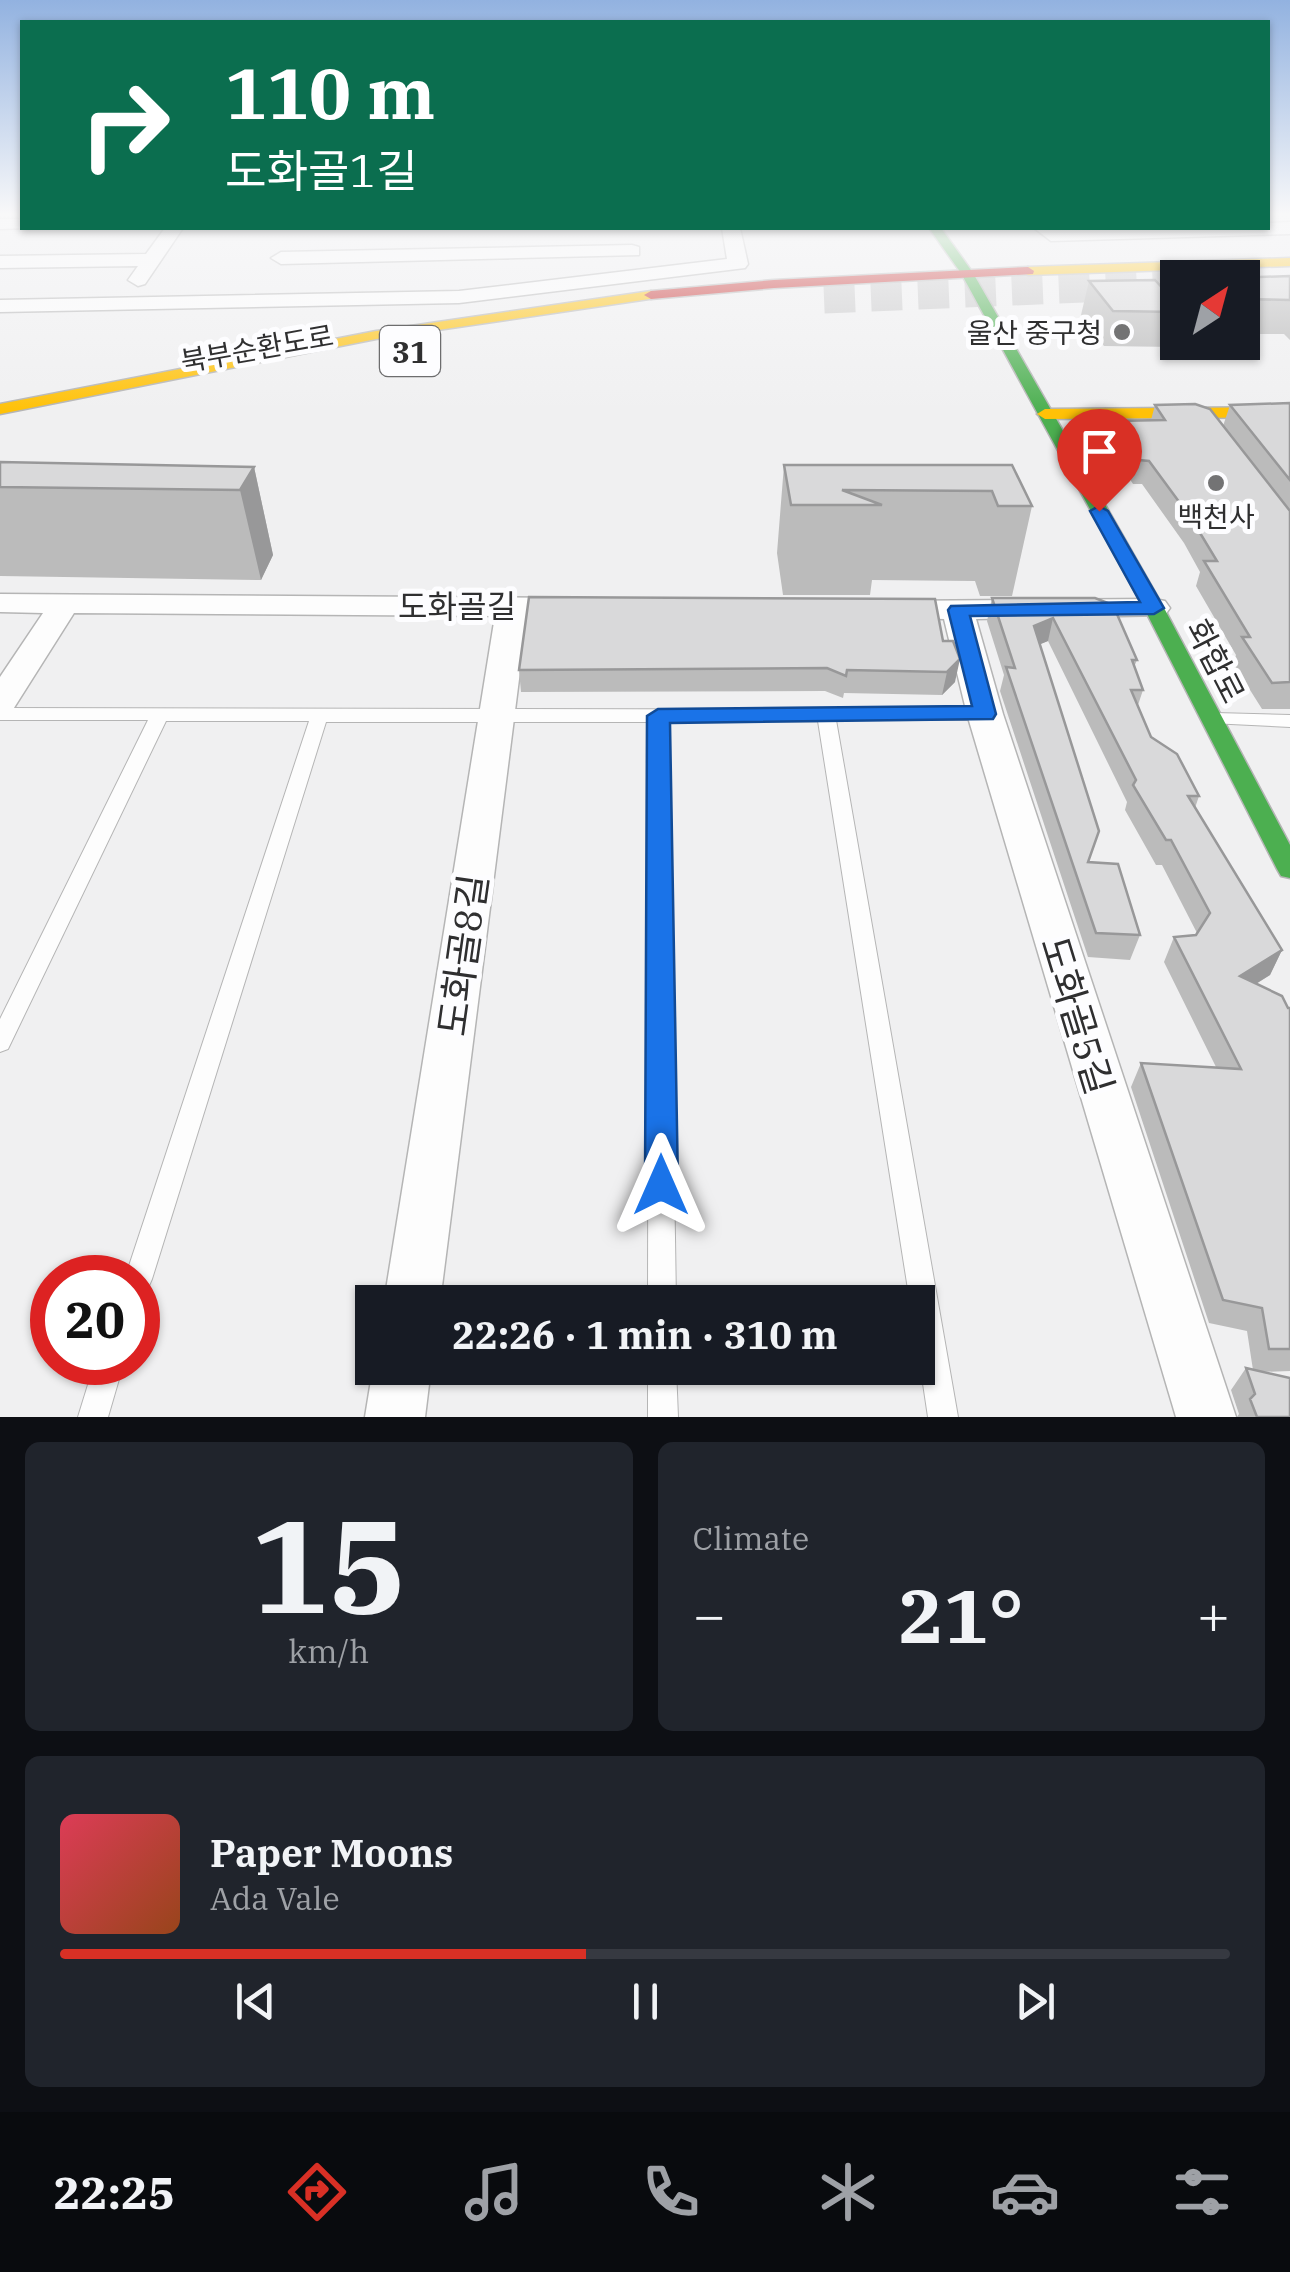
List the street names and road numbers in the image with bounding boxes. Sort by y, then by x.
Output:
street label: 북부순환도로 [178,316,336,380]
road number: 31 [380,326,440,376]
street label: 도화골길 [398,585,516,627]
street label: 화합로 [1177,612,1255,710]
street label: 도화골8길 [426,871,498,1039]
street label: 도화골5길 [1031,930,1125,1100]

